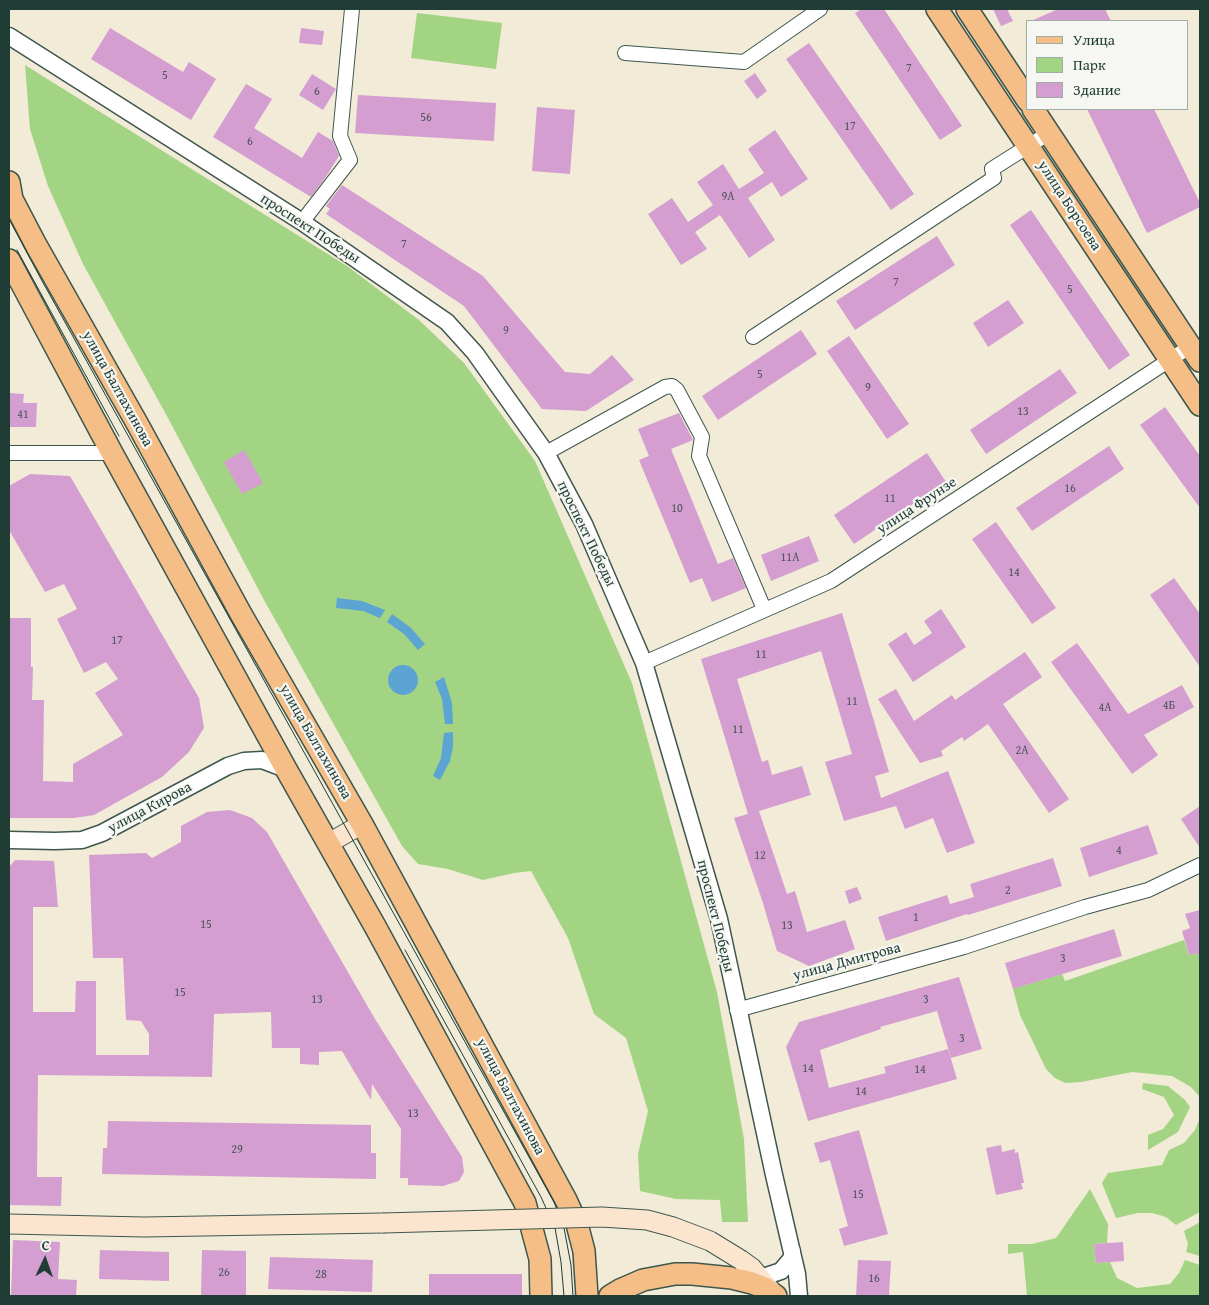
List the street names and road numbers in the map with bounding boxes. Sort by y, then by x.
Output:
street label: улица Борсоева [1033,158,1105,254]
street label: проспект Победы [257,190,363,268]
street label: улица Балтахинова [78,328,156,450]
street label: улица Фрунзе [874,474,960,538]
street label: проспект Победы [553,478,619,590]
street label: улица Балтахинова [275,681,355,803]
street label: улица Кирова [105,778,195,838]
street label: проспект Победы [692,858,738,974]
street label: улица Дмитрова [791,939,903,985]
street label: улица Балтахинова [472,1036,548,1158]

